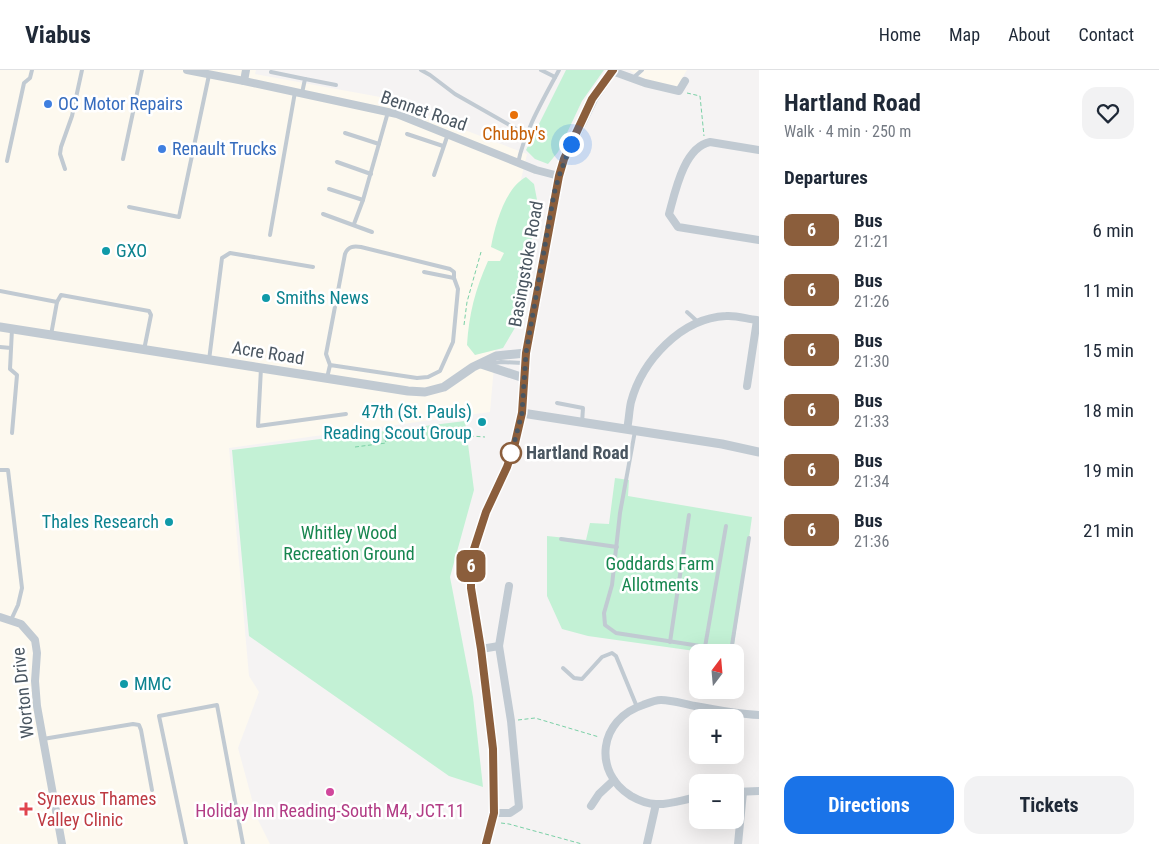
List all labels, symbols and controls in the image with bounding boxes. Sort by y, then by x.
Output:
text: Viabus [25,21,91,49]
text: Home [879,24,921,45]
text: Map [949,24,980,45]
text: About [1008,24,1050,45]
text: Contact [1078,24,1134,45]
street label: Bennet Road [378,86,470,135]
button: heart [1082,87,1134,139]
text: Hartland Road [784,89,921,117]
place label: OC Motor Repairs [58,93,183,114]
marker: OC Motor Repairs [42,98,54,110]
marker: Chubby's [508,109,520,121]
text: Walk · 4 min · 250 m [784,122,911,141]
place label: Chubby's [482,123,546,144]
your location [559,132,584,157]
place label: Renault Trucks [172,138,277,159]
marker: Renault Trucks [156,143,168,155]
text: Departures [784,166,868,189]
street label: Basingstoke Road [504,199,547,328]
text: Bus [854,209,883,232]
text: 6 [807,219,816,240]
text: 6 min [1092,219,1134,242]
text: 21:21 [854,232,889,251]
place label: GXO [116,240,147,261]
marker: GXO [100,245,112,257]
text: Bus [854,269,883,292]
text: 6 [807,279,816,300]
text: 11 min [1083,279,1134,302]
place label: Smiths News [276,287,369,308]
marker: Smiths News [260,292,272,304]
text: 21:26 [854,292,889,311]
text: Bus [854,329,883,352]
street label: Acre Road [231,336,306,369]
text: 6 [807,339,816,360]
text: 15 min [1083,339,1134,362]
text: 21:30 [854,352,889,371]
text: Bus [854,389,883,412]
text: 6 [807,399,816,420]
text: 18 min [1083,399,1134,422]
place label: 47th (St. Pauls) Reading Scout Group [323,401,472,443]
text: 21:33 [854,412,889,431]
marker: 47th (St. Pauls) Reading Scout Group [476,416,488,428]
marker: Hartland Road [500,442,522,464]
place label: Hartland Road [526,442,629,463]
text: Bus [854,449,883,472]
text: 6 [807,459,816,480]
text: 19 min [1083,459,1134,482]
text: 21:34 [854,472,889,491]
text: Bus [854,509,883,532]
place label: Thales Research [42,511,159,532]
marker: Thales Research [163,516,175,528]
text: 6 [807,519,816,540]
text: 21 min [1083,519,1134,542]
park label: Whitley Wood Recreation Ground [283,522,415,564]
text: 21:36 [854,532,889,551]
line badge: 6 [455,550,487,582]
park label: Goddards Farm Allotments [606,553,714,595]
text: 6 [466,555,476,576]
north arrow [689,644,744,699]
map controls [689,644,744,829]
street label: Worton Drive [7,647,38,740]
place label: MMC [134,673,171,694]
marker: MMC [118,678,130,690]
button: + [689,709,744,764]
button: − [689,774,744,829]
button: Directions [784,776,954,834]
button: Tickets [964,776,1134,834]
marker: Holiday Inn Reading-South M4, JCT.11 [324,786,336,798]
place label: Synexus Thames Valley Clinic [37,788,156,830]
place label: Holiday Inn Reading-South M4, JCT.11 [195,800,465,821]
marker: Synexus Thames Valley Clinic [19,802,33,816]

